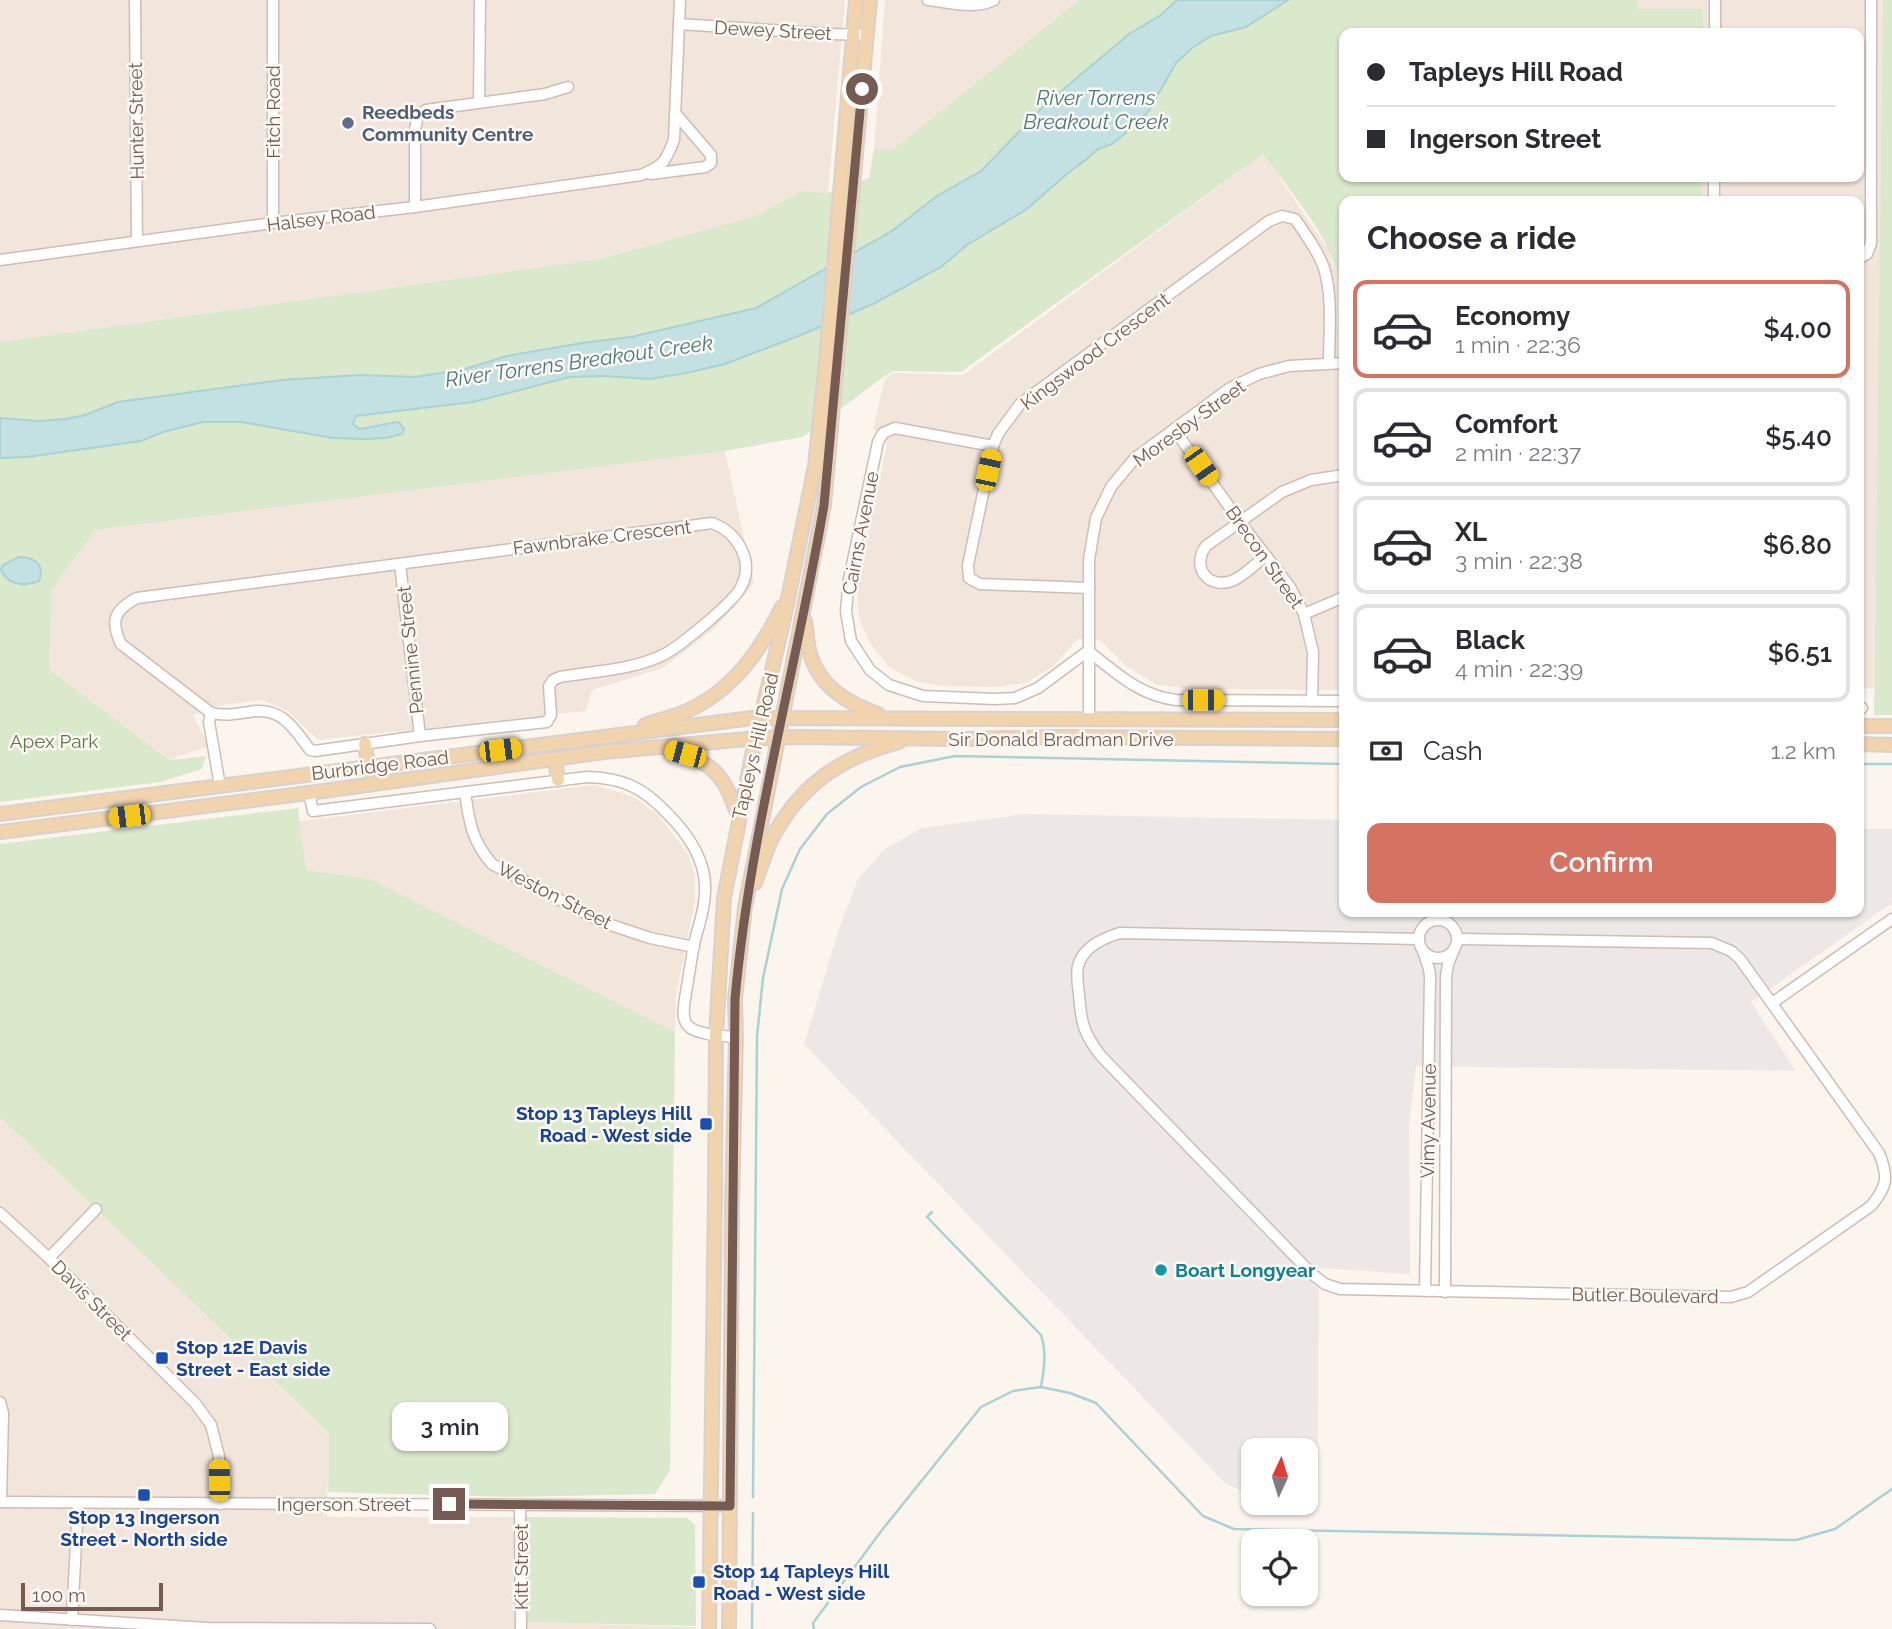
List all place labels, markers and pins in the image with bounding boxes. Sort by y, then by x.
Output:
place label: Reedbeds Community Centre [362,101,533,145]
marker: Reedbeds Community Centre [340,115,356,131]
place label: Stop 13 Tapleys Hill Road - West side [516,1102,693,1146]
marker: Stop 13 Tapleys Hill Road - West side [698,1116,714,1132]
place label: Boart Longyear [1175,1259,1316,1281]
marker: Boart Longyear [1153,1262,1169,1278]
place label: Stop 12E Davis Street - East side [176,1336,330,1380]
marker: Stop 12E Davis Street - East side [154,1350,170,1366]
marker: Stop 13 Ingerson Street - North side [136,1487,152,1503]
place label: Stop 13 Ingerson Street - North side [60,1506,228,1550]
place label: Stop 14 Tapleys Hill Road - West side [713,1560,890,1604]
marker: Stop 14 Tapleys Hill Road - West side [691,1574,707,1590]

